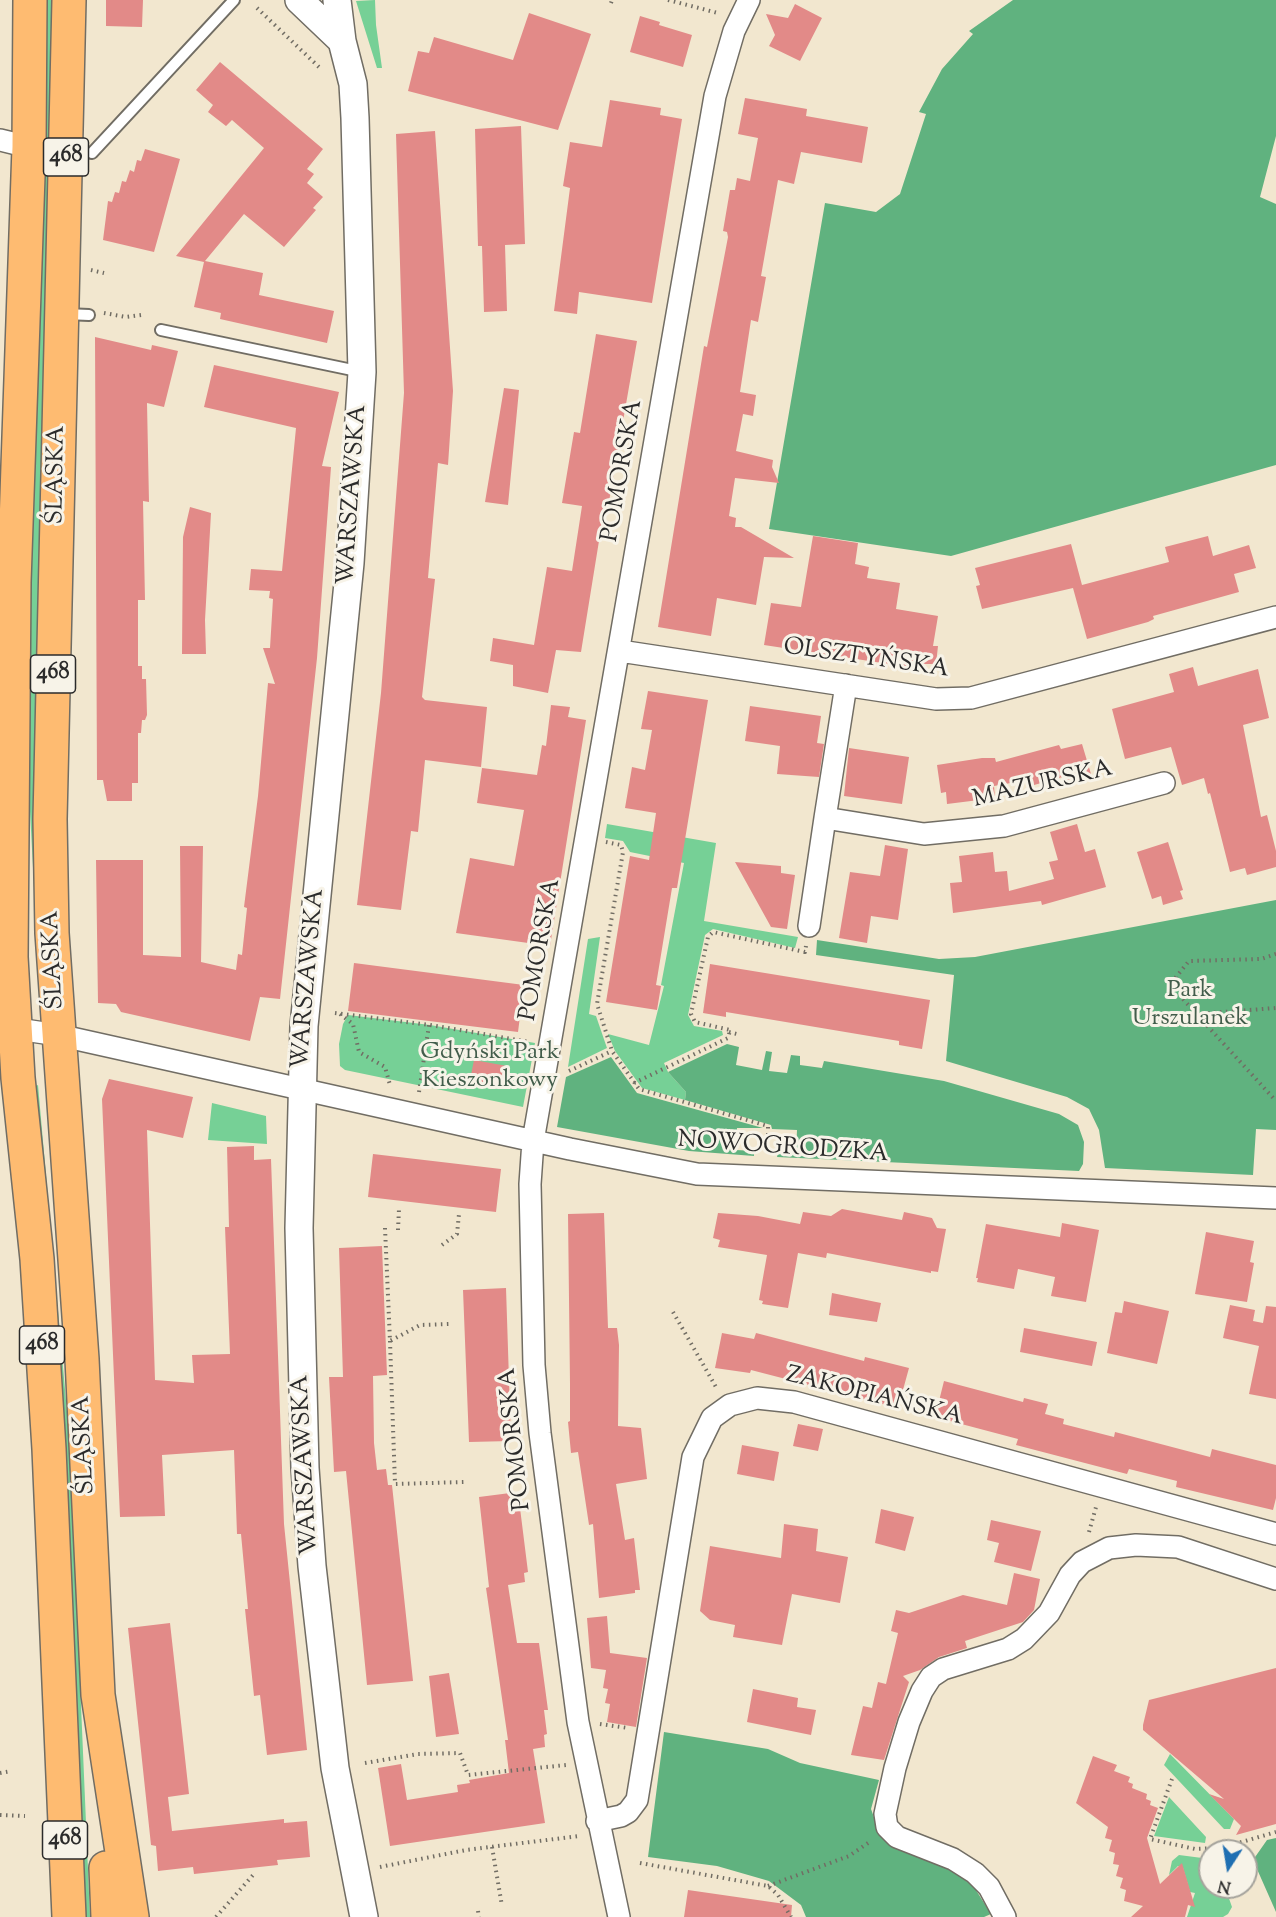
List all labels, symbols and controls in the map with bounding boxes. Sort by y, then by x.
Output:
road number: 468 [44,138,88,176]
street label: POMORSKA [597,398,651,544]
street label: WARSZAWSKA [333,404,375,586]
street label: ŚLĄSKA [43,425,73,525]
street label: OLSZTYŃSKA [781,634,951,686]
road number: 468 [31,655,76,693]
street label: MAZURSKA [970,756,1116,816]
street label: POMORSKA [515,877,569,1023]
street label: WARSZAWSKA [288,888,332,1070]
street label: ŚLĄSKA [38,910,72,1010]
park label: Park Urszulanek [1132,978,1248,1034]
park label: Gdyński Park Kieszonkowy [420,1040,560,1096]
street label: NOWOGRODZKA [676,1127,890,1171]
road number: 468 [20,1326,64,1364]
street label: ZAKOPIAŃSKA [783,1362,965,1434]
street label: POMORSKA [495,1366,539,1512]
street label: WARSZAWSKA [288,1374,326,1556]
street label: ŚLĄSKA [69,1395,103,1495]
road number: 468 [42,1821,88,1859]
north arrow [1198,1839,1258,1899]
text: N [1216,1873,1233,1898]

